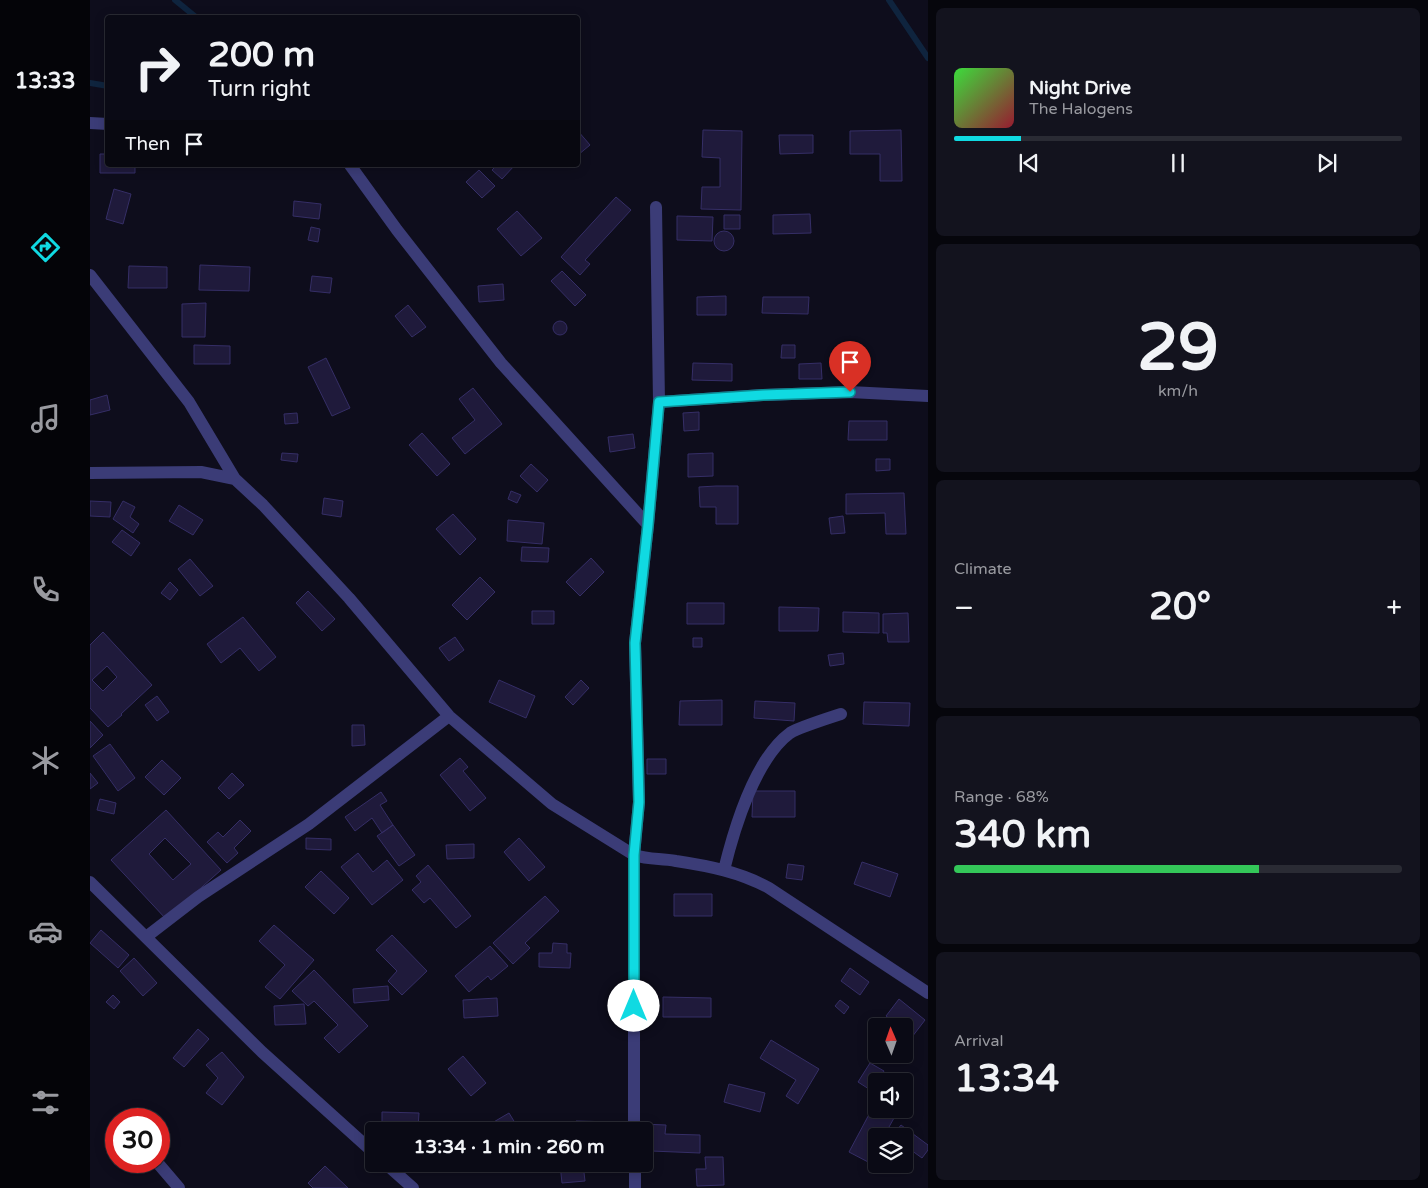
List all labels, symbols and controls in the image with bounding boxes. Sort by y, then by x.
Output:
text: 200 m [208,34,315,76]
icon: right [125,35,190,100]
text: 13:33 [15,68,75,94]
text: Turn right [208,76,310,102]
text: Night Drive [1029,77,1131,99]
text: The Halogens [1029,99,1133,119]
icon: arrive [180,130,208,158]
text: Then [125,133,170,155]
icon: previous [1015,149,1043,177]
icon: pause [1164,149,1192,177]
icon: next [1313,149,1341,177]
icon: directions [28,230,63,265]
text: 29 [1137,309,1219,388]
pin [829,341,871,392]
icon: arrive [836,348,864,376]
text: km/h [1158,381,1198,401]
icon: music [28,401,63,436]
text: Climate [954,559,1012,579]
icon: phone [28,572,63,607]
text: 20° [1149,584,1211,630]
text: − [954,591,974,625]
text: + [1386,591,1402,625]
icon: climate [28,743,63,778]
text: Range · 68% [954,787,1049,807]
text: 340 km [954,812,1091,858]
icon: car [28,914,63,949]
position arrow [607,979,659,1031]
north arrow [868,1018,912,1062]
map controls [868,1018,913,1173]
text: Arrival [954,1031,1003,1051]
text: 13:34 [954,1056,1059,1102]
button: sound [868,1073,913,1118]
icon: filters [28,1085,63,1120]
speed limit sign: 30 [105,1108,170,1173]
button: layers [868,1128,913,1173]
text: 13:34 · 1 min · 260 m [413,1136,605,1158]

